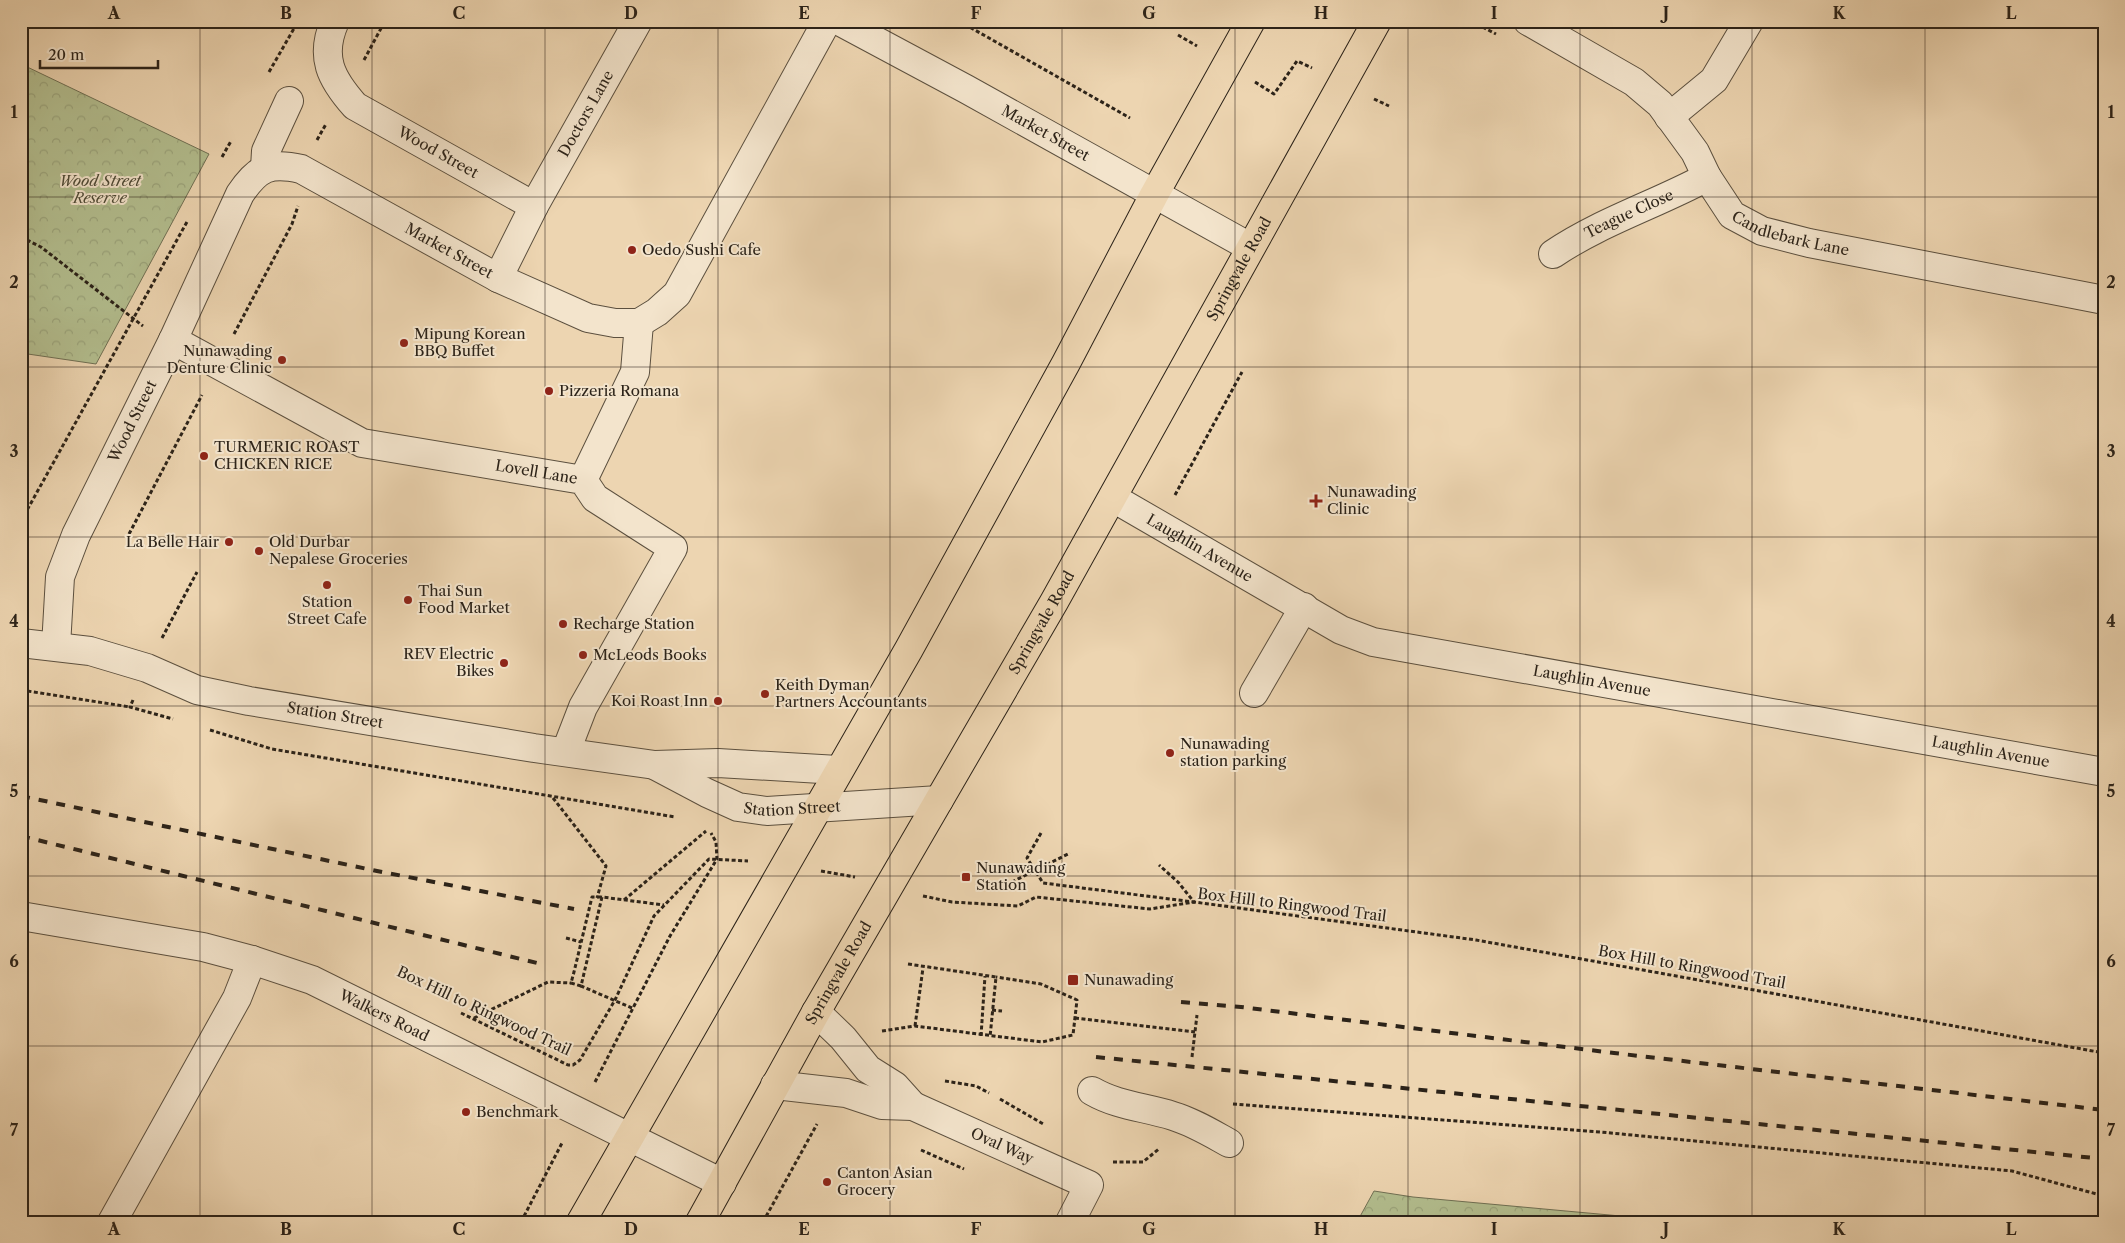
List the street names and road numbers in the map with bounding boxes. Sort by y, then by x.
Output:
street label: Doctors Lane [554,67,617,160]
street label: Market Street [998,101,1094,165]
street label: Wood Street [394,121,482,182]
street label: Teague Close [1581,185,1676,242]
street label: Candlebark Lane [1729,207,1851,260]
street label: Springvale Road [1202,213,1275,324]
street label: Market Street [402,218,497,283]
street label: Wood Street [103,376,161,466]
street label: Lovell Lane [494,455,579,488]
street label: Laughlin Avenue [1143,510,1256,586]
street label: Springvale Road [1004,567,1078,677]
street label: Laughlin Avenue [1532,661,1653,700]
street label: Station Street [286,697,385,732]
street label: Laughlin Avenue [1930,732,2051,771]
street label: Station Street [742,796,842,820]
street label: Box Hill to Ringwood Trail [1197,883,1388,926]
street label: Springvale Road [801,918,876,1028]
street label: Box Hill to Ringwood Trail [1597,941,1788,992]
street label: Box Hill to Ringwood Trail [394,962,575,1060]
street label: Walkers Road [335,985,432,1045]
street label: Oval Way [968,1123,1037,1168]

